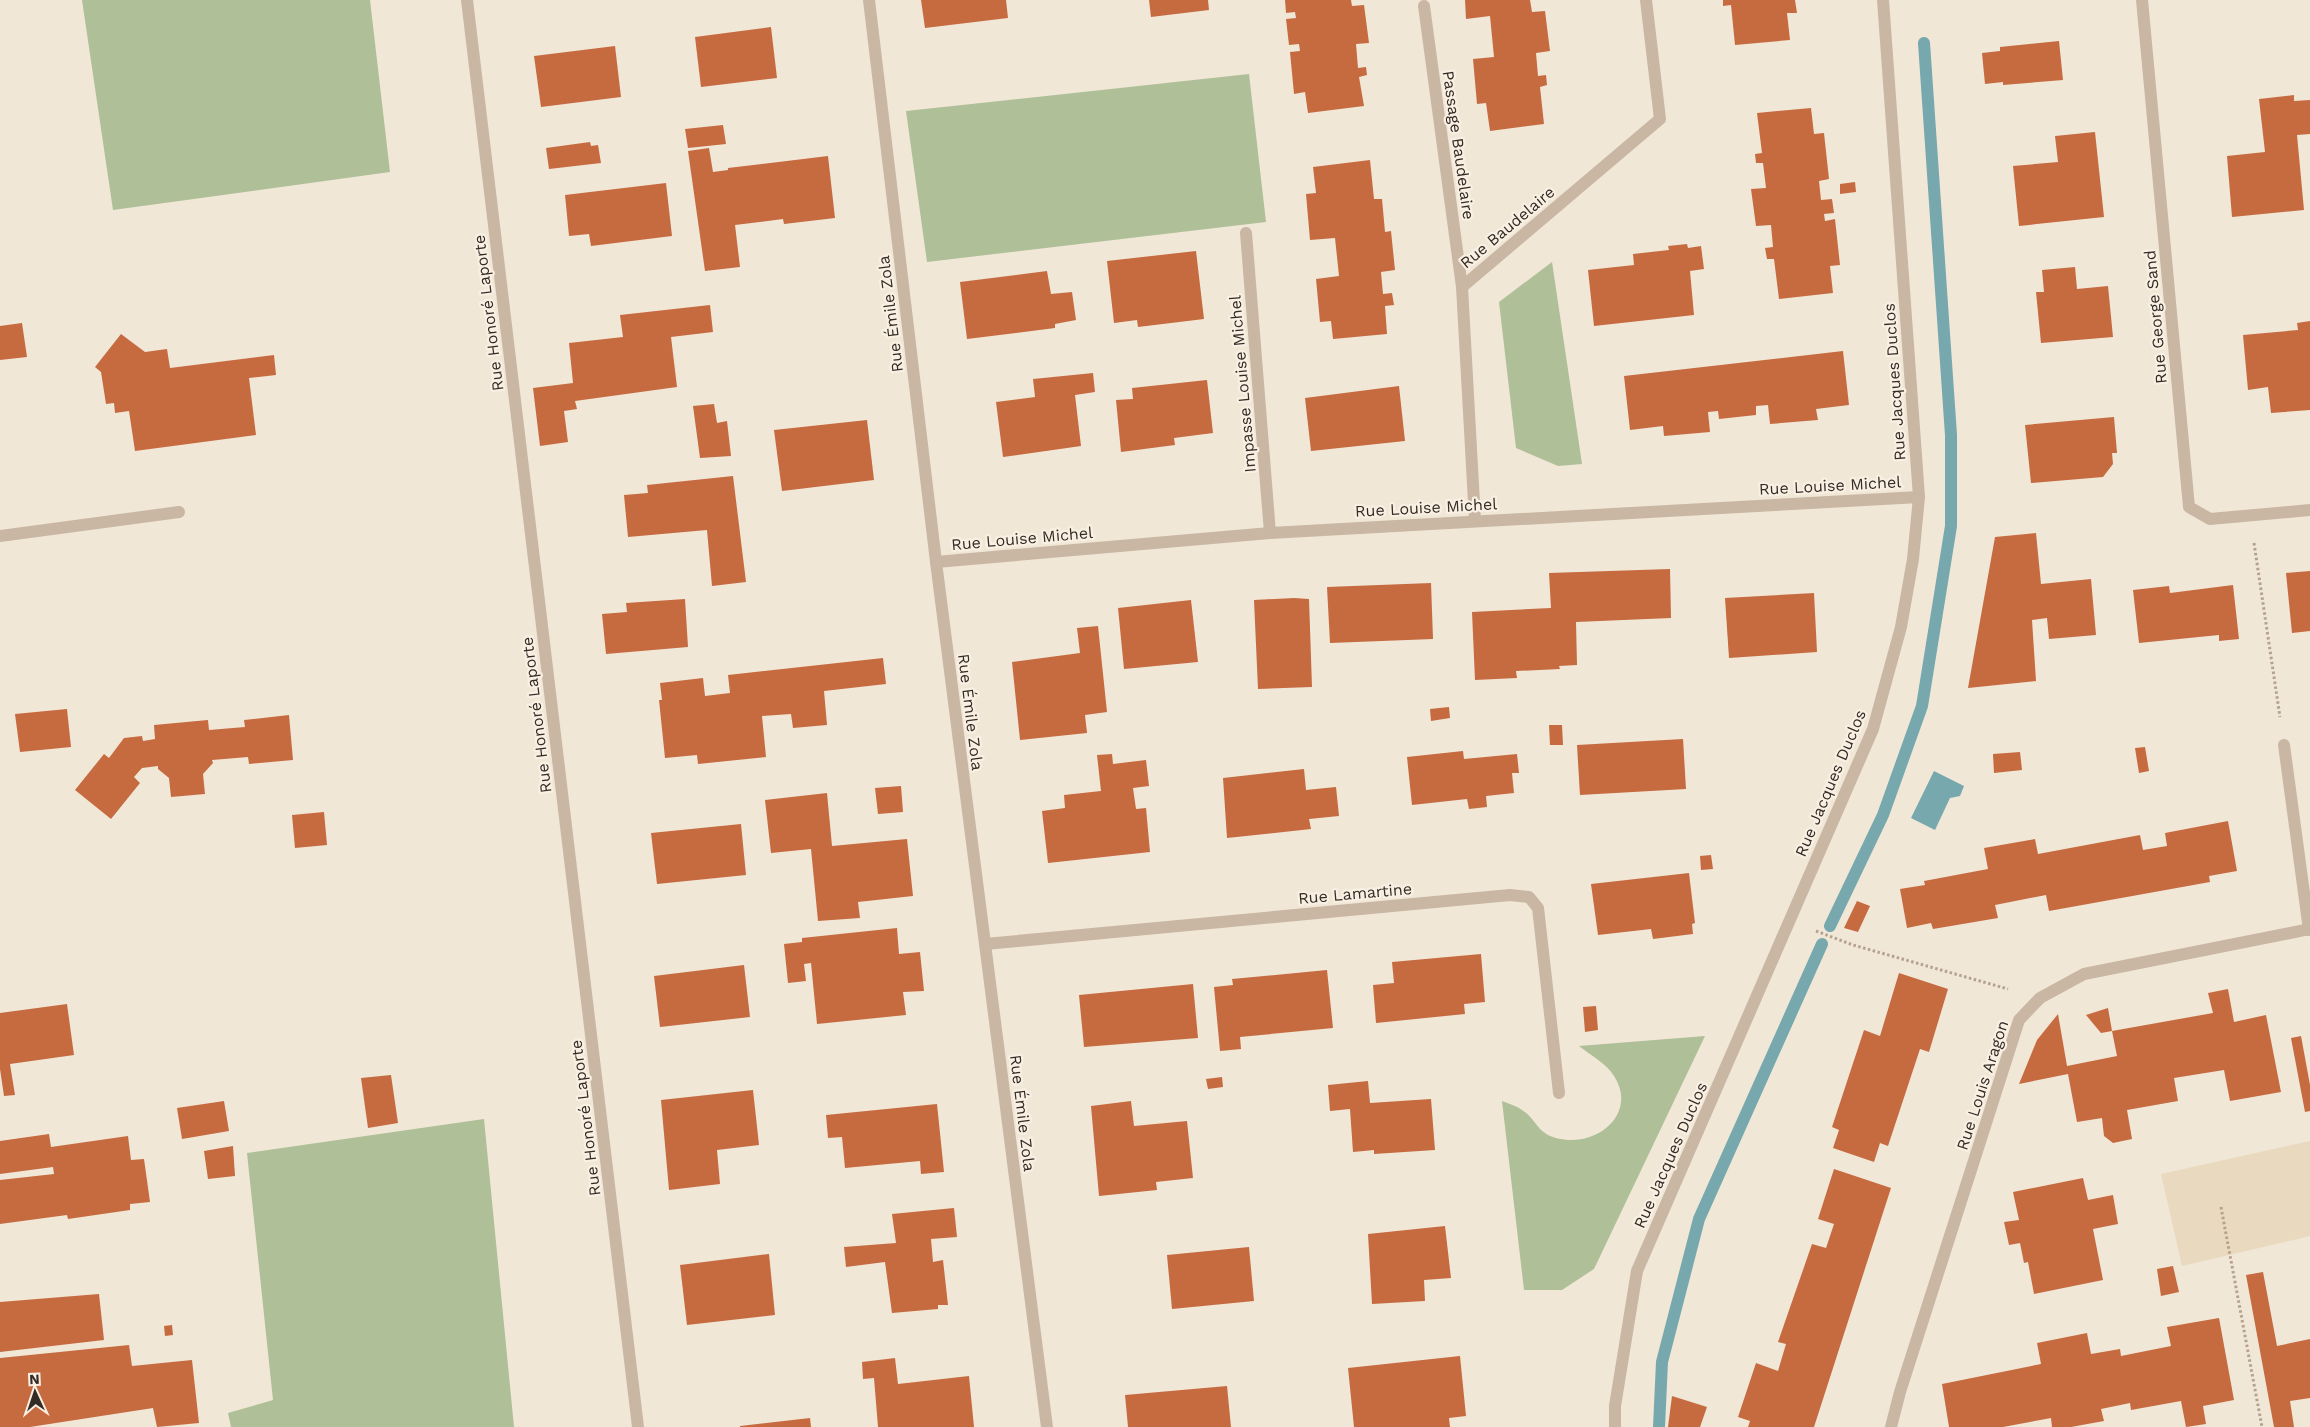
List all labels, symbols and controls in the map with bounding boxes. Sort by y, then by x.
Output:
street label: Passage Baudelaire [1439,69,1478,221]
street label: Rue Baudelaire [1456,182,1558,272]
street label: Rue Honoré Laporte [470,234,507,392]
street label: Rue George Sand [2140,249,2171,384]
street label: Rue Émile Zola [874,254,907,373]
street label: Impasse Louise Michel [1225,295,1260,473]
street label: Rue Jacques Duclos [1880,303,1909,461]
street label: Rue Louise Michel [1759,472,1902,499]
street label: Rue Louise Michel [1355,494,1498,521]
street label: Rue Louise Michel [950,523,1094,554]
street label: Rue Honoré Laporte [518,636,555,794]
street label: Rue Émile Zola [954,653,987,772]
street label: Rue Jacques Duclos [1791,707,1870,860]
street label: Rue Lamartine [1297,879,1413,908]
street label: Rue Louis Aragon [1953,1018,2012,1152]
street label: Rue Honoré Laporte [567,1039,604,1197]
street label: Rue Émile Zola [1006,1054,1039,1173]
street label: Rue Jacques Duclos [1630,1079,1711,1231]
north arrow [10,1367,60,1417]
text: N [29,1371,40,1387]

